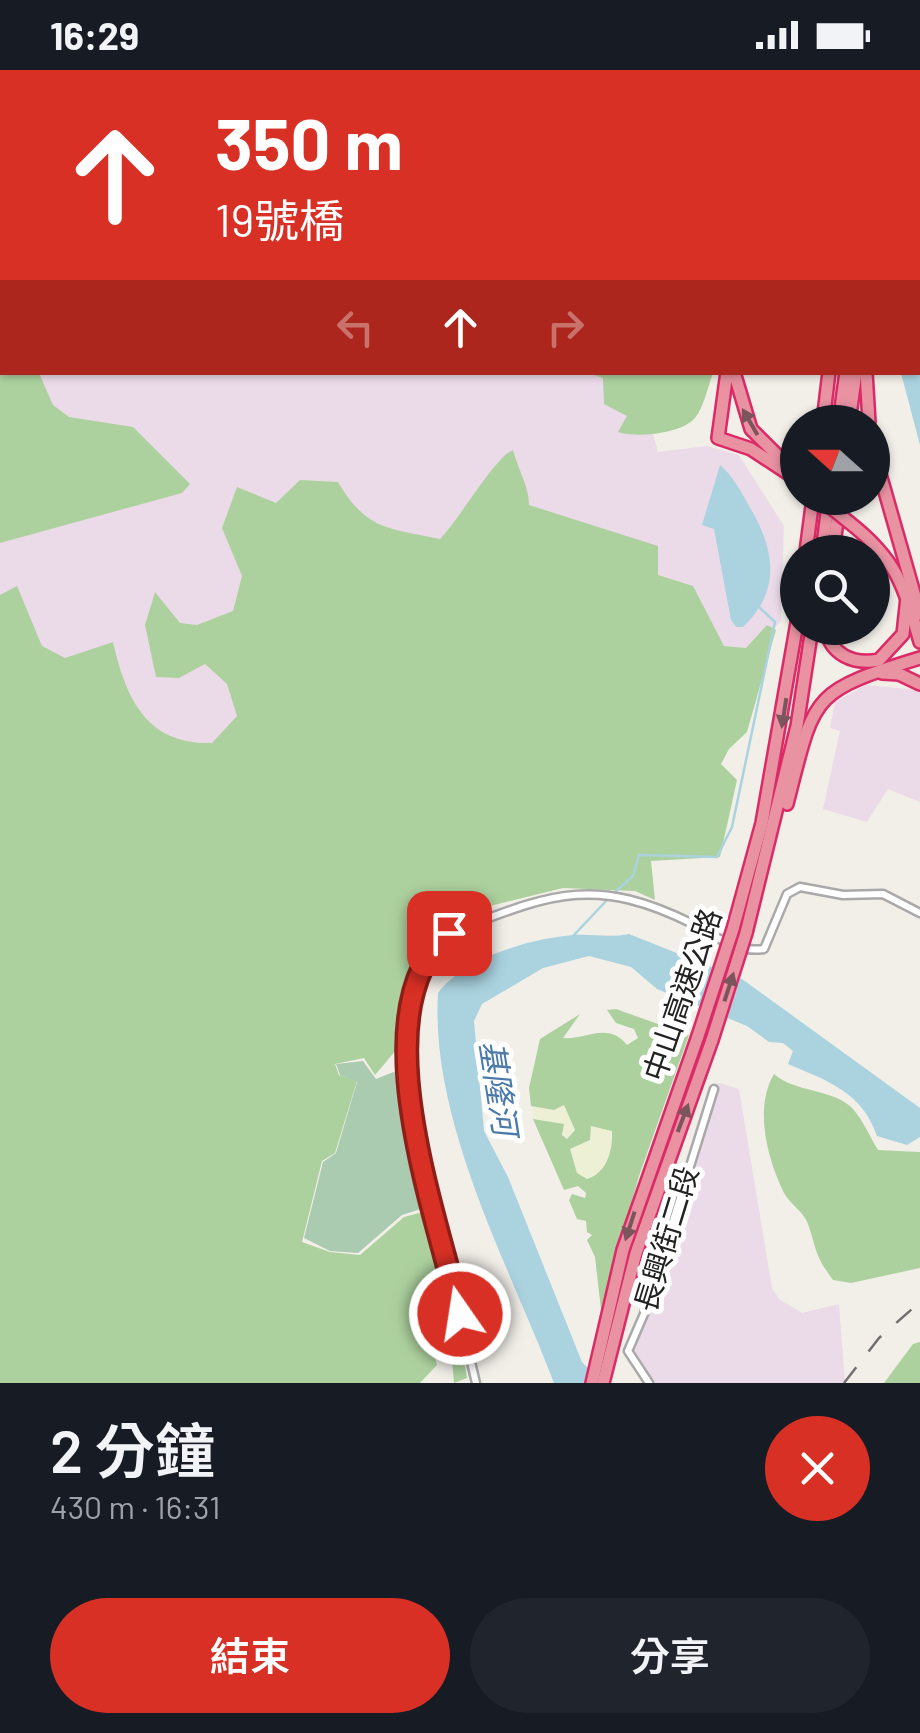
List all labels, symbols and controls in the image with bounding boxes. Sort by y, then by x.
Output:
text: 16:29 [50,12,139,58]
text: 350 m [215,100,403,184]
icon: ahead [50,110,180,240]
text: 19號橋 [215,192,344,246]
icon: left [328,300,383,355]
icon: ahead [433,300,488,355]
icon: right [538,300,593,355]
north arrow [780,405,890,515]
map controls [780,405,890,645]
one-way arrow [741,408,759,436]
button: search [780,535,890,645]
one-way arrow [776,698,791,730]
pin [407,891,492,976]
street label: 中山高速公路 [635,903,727,1085]
icon: arrive [422,906,477,961]
one-way arrow [722,971,737,1001]
water label: 基隆河 [474,1037,527,1144]
one-way arrow [675,1102,691,1132]
street label: 長興街二段 [626,1161,704,1315]
one-way arrow [622,1212,637,1242]
position arrow [408,1262,512,1366]
text: 2 分鐘 [50,1413,215,1485]
button: close [765,1416,870,1521]
text: 430 m · 16:31 [50,1487,221,1525]
button: 結束 [50,1598,450,1713]
button: 分享 [470,1598,870,1713]

